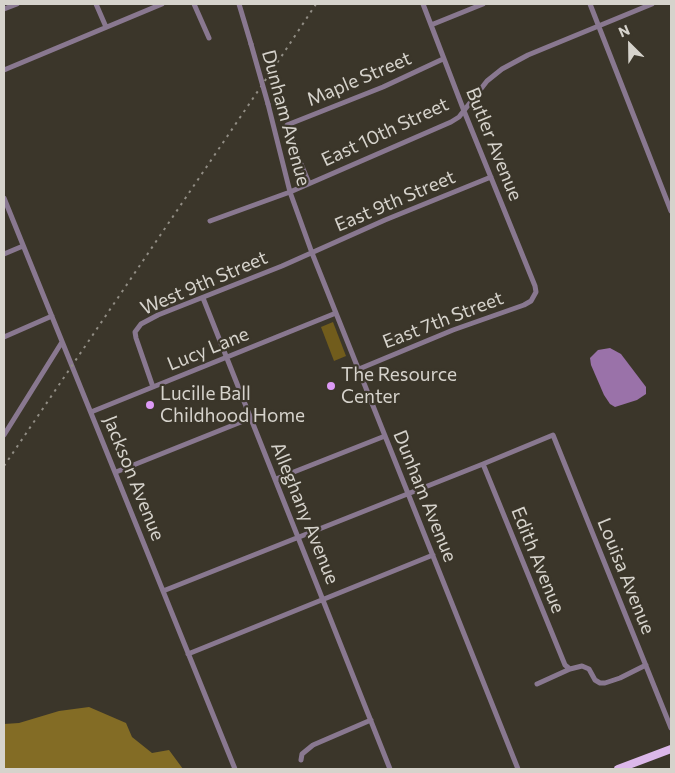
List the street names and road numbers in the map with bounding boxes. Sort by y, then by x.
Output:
street label: Dunham Avenue [257,47,315,189]
street label: Maple Street [303,47,415,111]
street label: Butler Avenue [461,84,527,204]
street label: East 10th Street [318,93,452,171]
street label: East 9th Street [331,165,459,237]
street label: West 9th Street [137,246,271,320]
street label: East 7th Street [379,287,507,353]
street label: Lucy Lane [164,322,252,376]
street label: Jackson Avenue [99,412,169,544]
street label: Dunham Avenue [388,427,462,565]
street label: Alleghany Avenue [266,439,344,587]
street label: Edith Avenue [506,503,570,617]
street label: Louisa Avenue [592,515,660,637]

